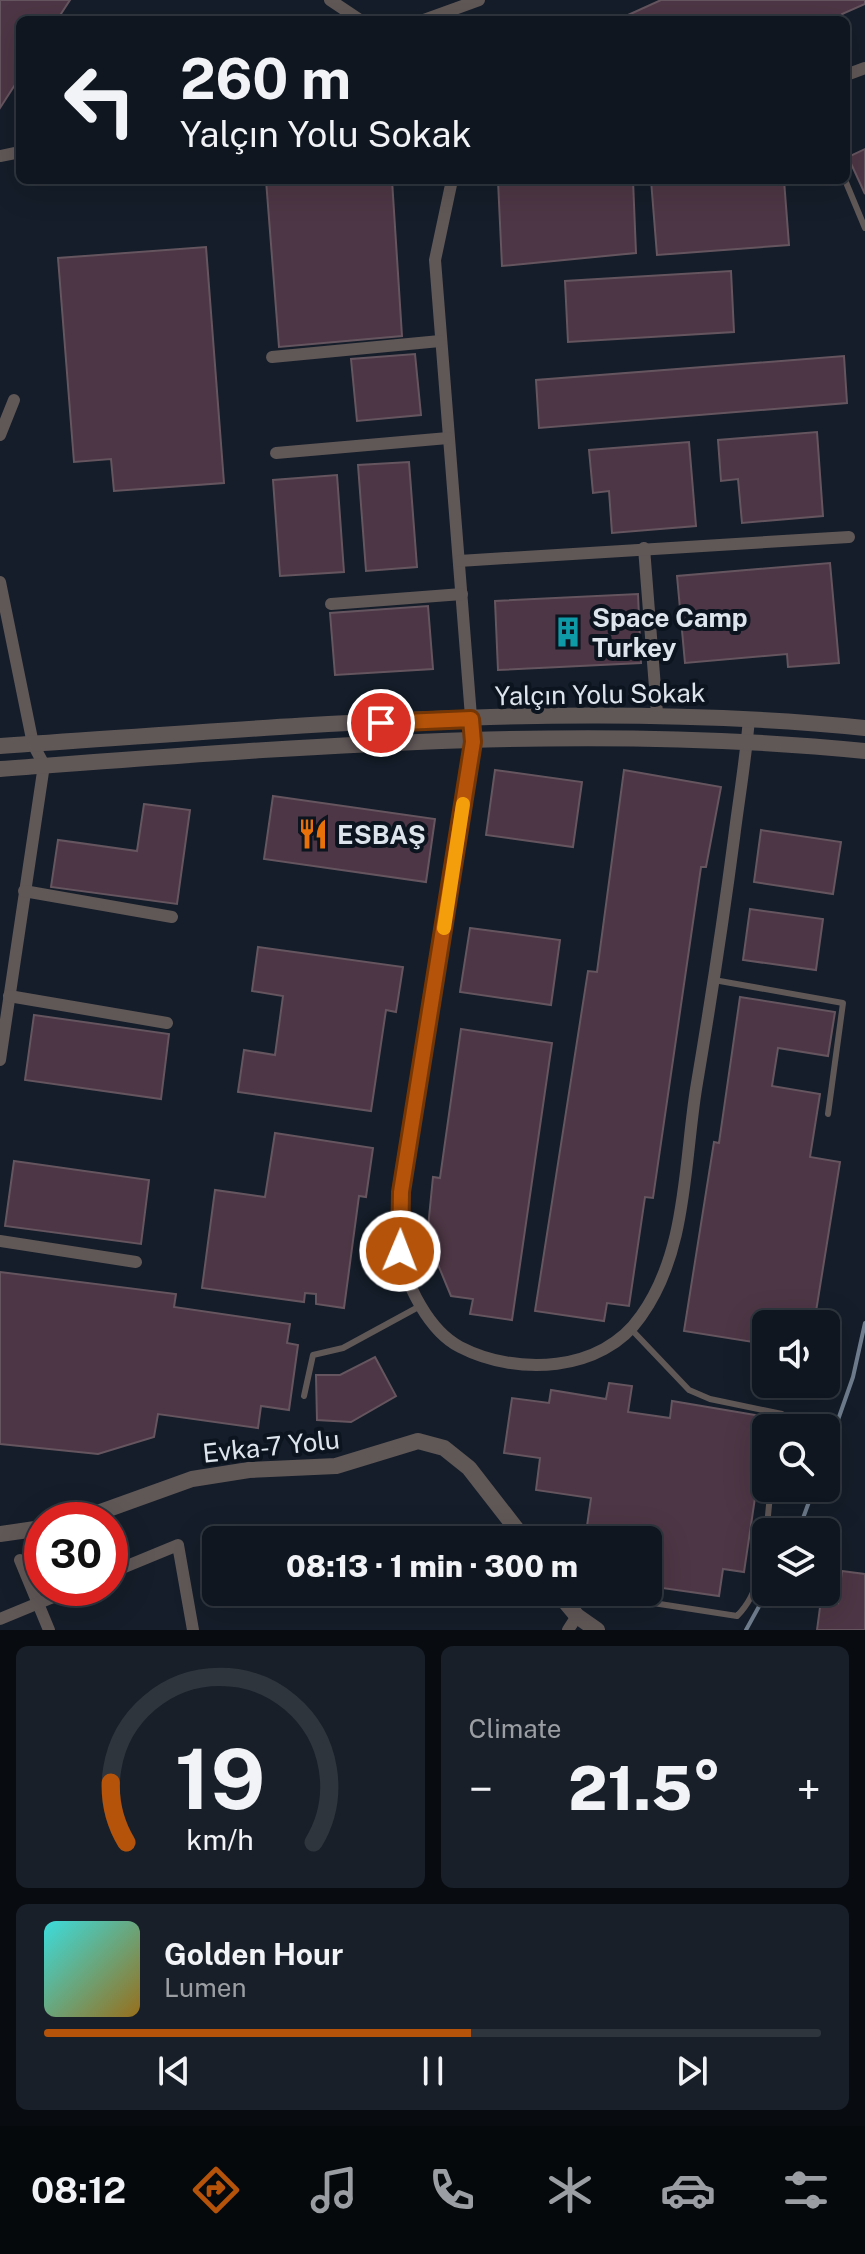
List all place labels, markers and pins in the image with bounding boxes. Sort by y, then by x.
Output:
place label: Space Camp Turkey [592,602,747,663]
building icon: Space Camp Turkey [551,615,585,649]
pin [347,689,415,757]
restaurant icon: ESBAŞ [296,817,330,851]
place label: ESBAŞ [337,819,426,850]

